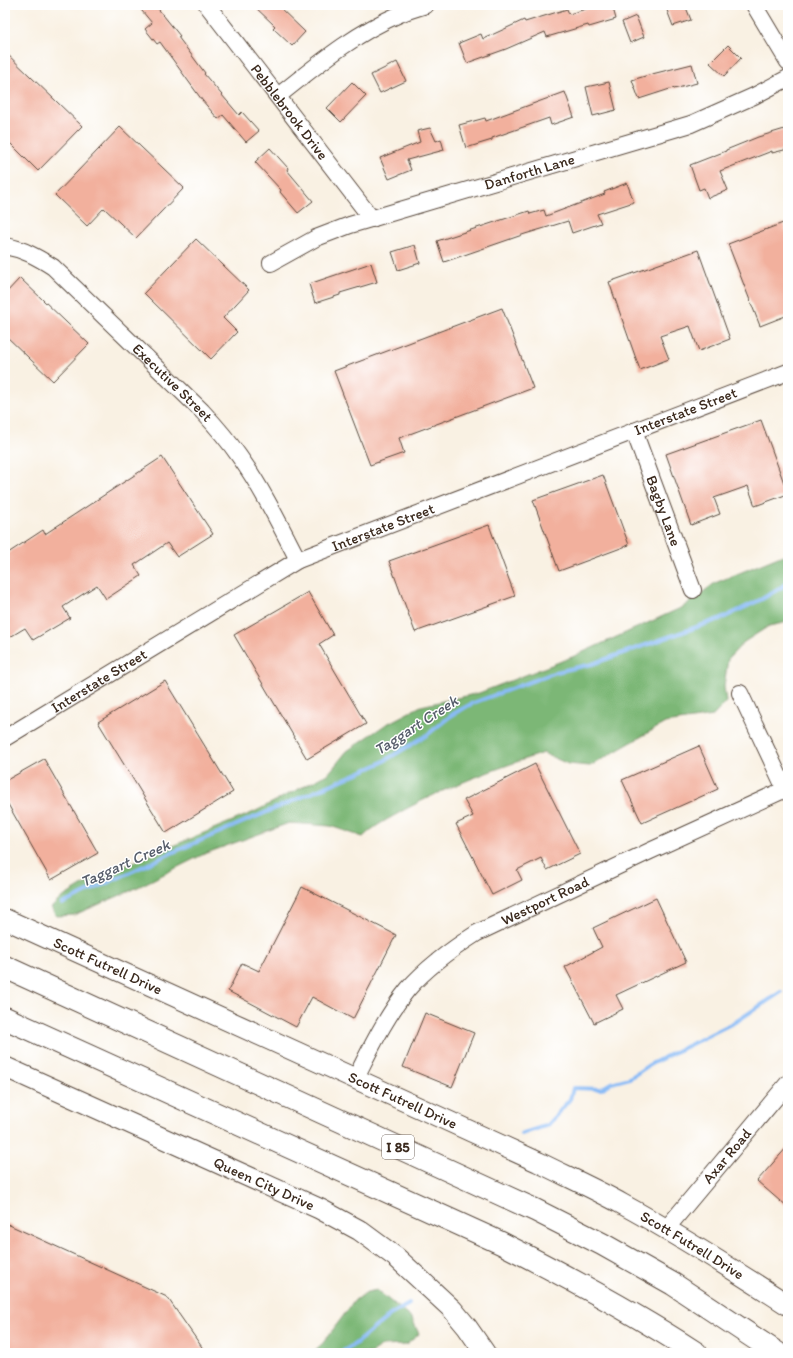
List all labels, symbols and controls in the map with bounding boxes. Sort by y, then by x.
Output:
street label: Pebblebrook Drive [247,60,332,163]
street label: Danforth Lane [482,150,577,194]
street label: Executive Street [129,340,217,426]
street label: Interstate Street [632,383,740,439]
street label: Bagby Lane [642,473,685,549]
street label: Interstate Street [329,499,437,555]
street label: Interstate Street [48,645,150,717]
water label: Taggart Creek [371,691,462,759]
water label: Taggart Creek [77,835,173,891]
street label: Westport Road [498,872,592,929]
street label: Scott Futrell Drive [50,933,165,998]
street label: Scott Futrell Drive [345,1068,460,1133]
street label: Axar Road [699,1125,755,1187]
road number: I 85 [382,1135,414,1159]
street label: Queen City Drive [211,1153,317,1214]
street label: Scott Futrell Drive [637,1207,747,1283]

